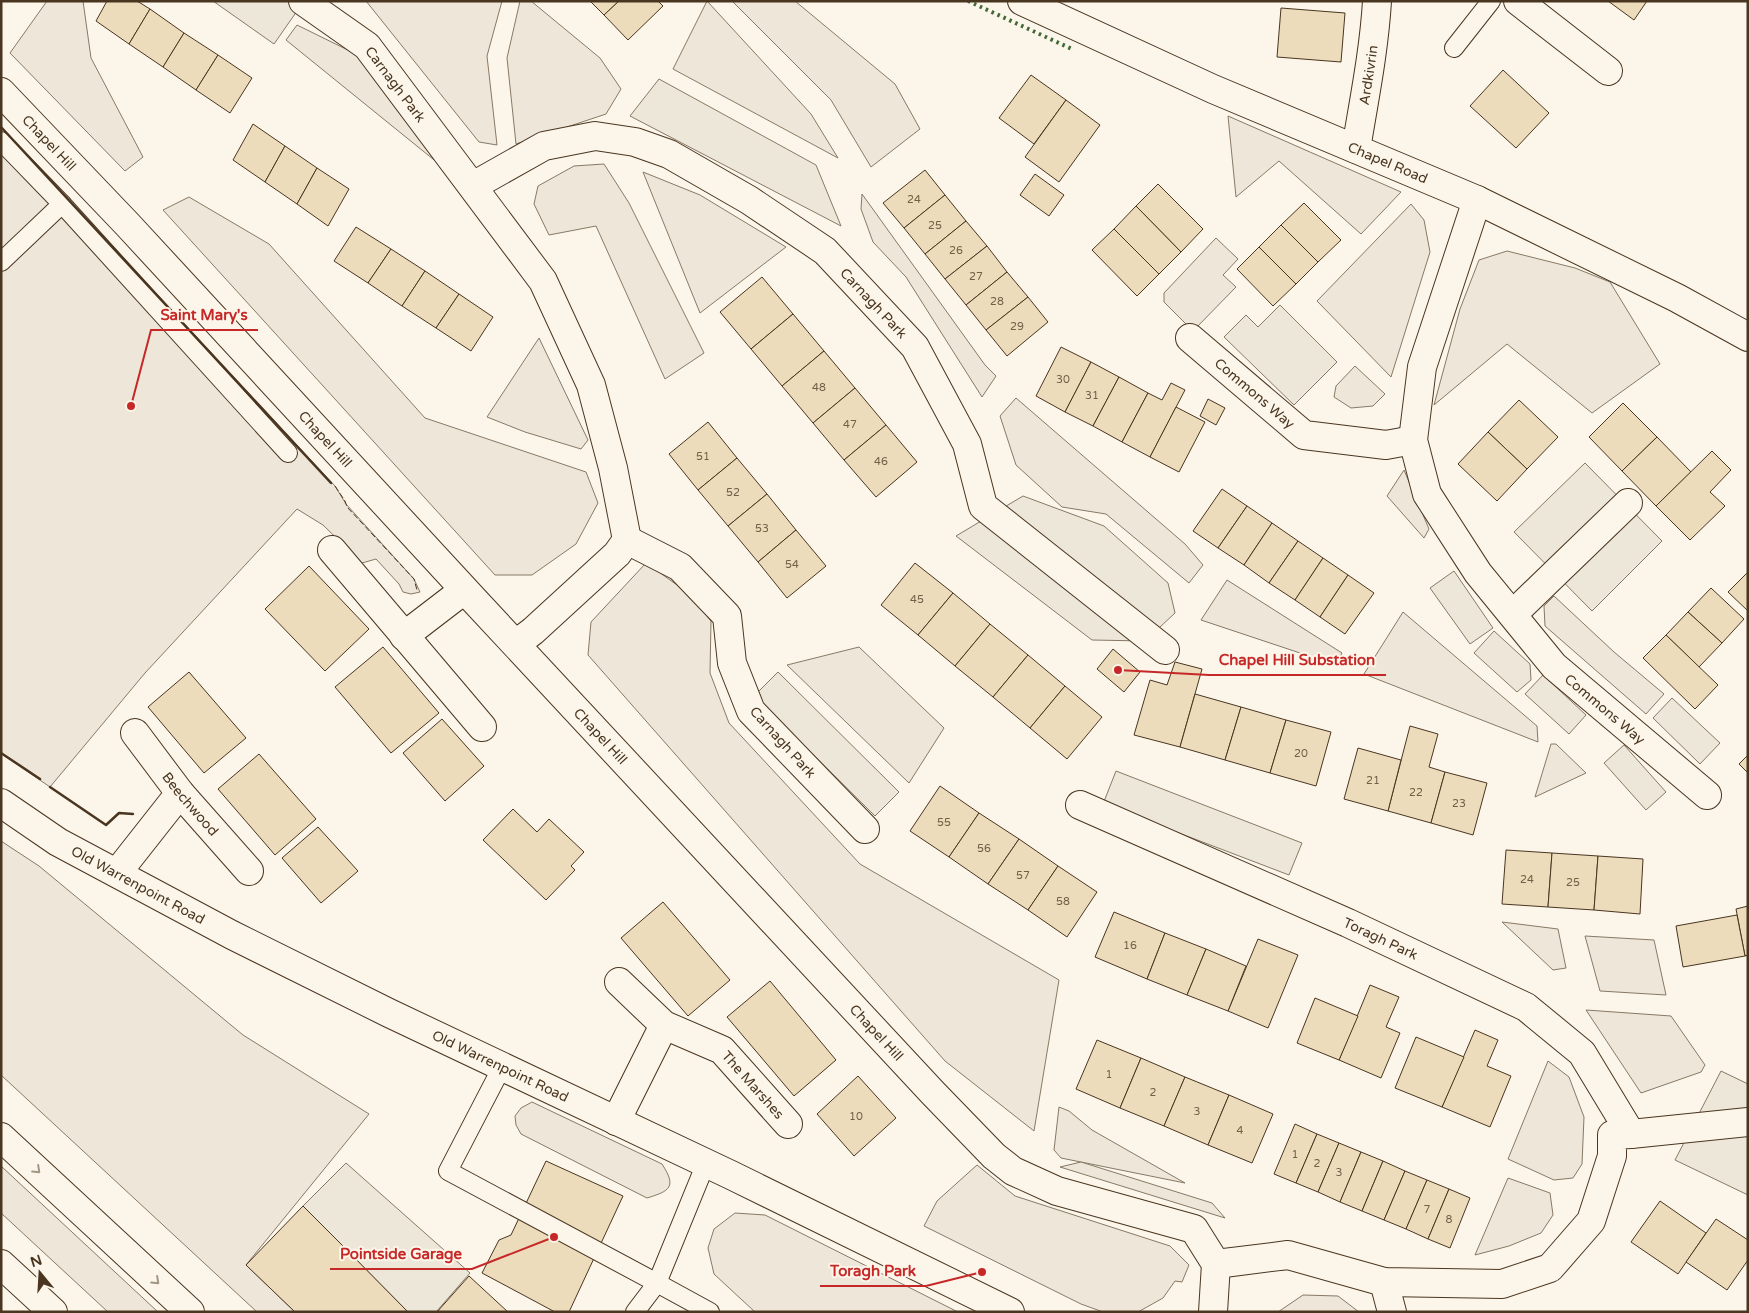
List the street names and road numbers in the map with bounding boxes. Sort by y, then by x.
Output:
street label: Carnagh Park [361,43,429,126]
street label: Ardkivrin [1356,44,1382,106]
street label: Chapel Hill [18,111,80,175]
street label: Chapel Road [1345,139,1430,187]
street label: Carnagh Park [836,265,911,342]
street label: Commons Way [1211,355,1298,433]
street label: Chapel Hill [295,407,355,471]
street label: Commons Way [1561,671,1649,748]
street label: Carnagh Park [746,703,819,782]
street label: Chapel Hill [570,705,631,768]
street label: Beechwood [158,769,222,840]
street label: Old Warrenpoint Road [68,843,208,928]
street label: Toragh Park [1341,914,1421,964]
street label: Chapel Hill [846,1001,907,1065]
street label: Old Warrenpoint Road [429,1027,571,1106]
street label: The Marshes [718,1048,788,1123]

